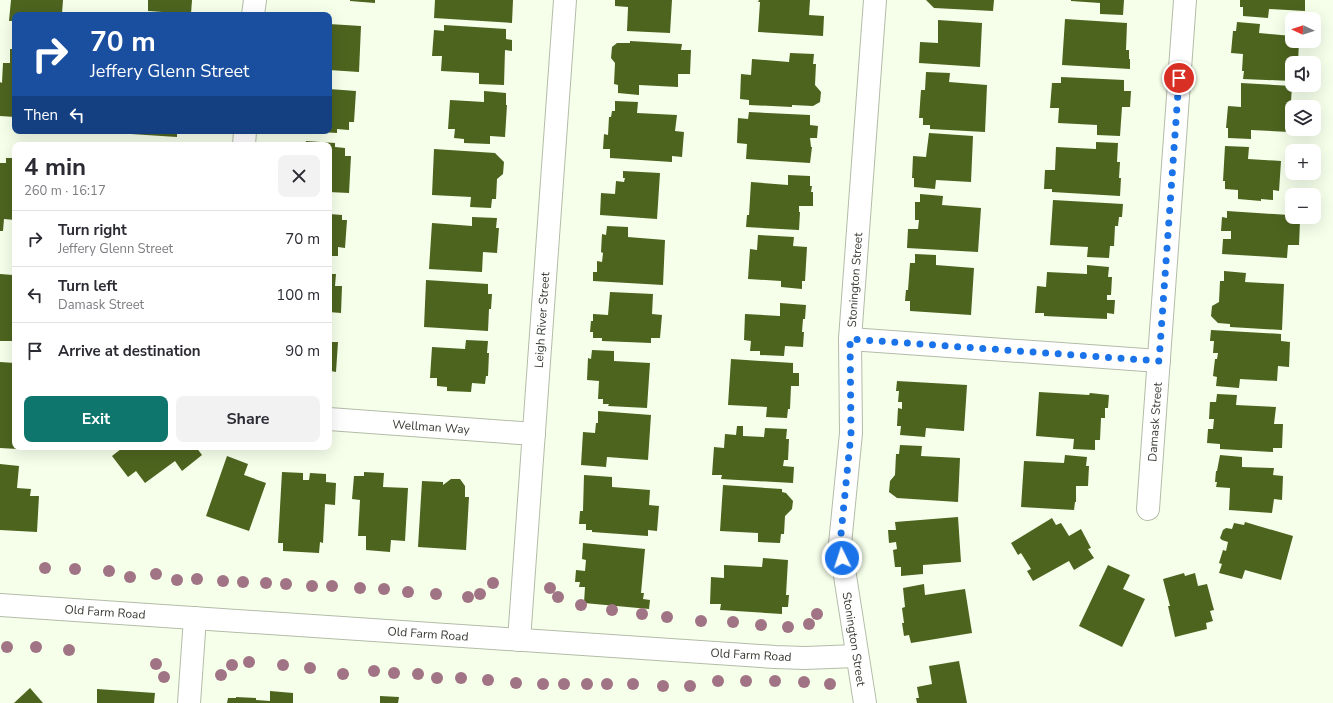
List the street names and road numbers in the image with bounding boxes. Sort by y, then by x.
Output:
street label: Stonington Street [844,231,866,328]
street label: Leigh River Street [531,271,553,368]
street label: Damask Street [1144,381,1166,462]
street label: Wellman Way [392,416,471,438]
street label: Stonington Street [839,591,869,688]
street label: Old Farm Road [64,601,146,623]
street label: Old Farm Road [387,623,469,645]
street label: Old Farm Road [710,645,792,665]

